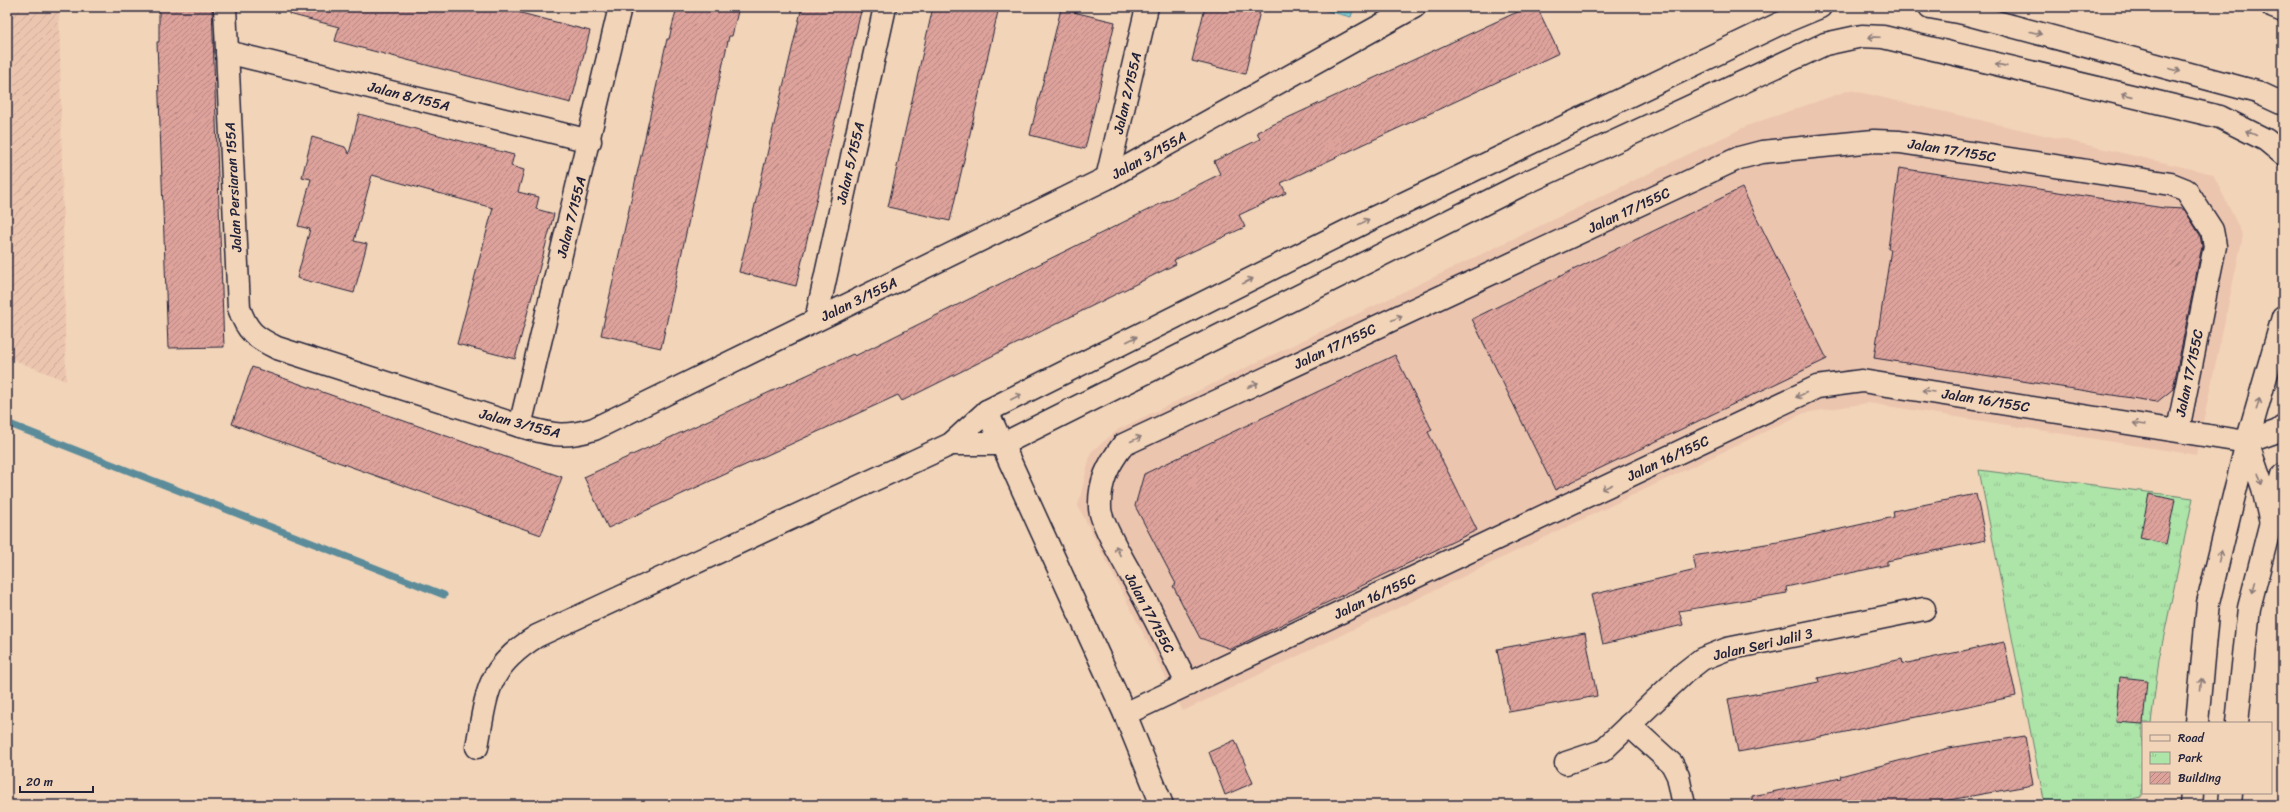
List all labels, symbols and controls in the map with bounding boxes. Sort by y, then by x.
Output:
one-way arrow [2029,30,2042,37]
one-way arrow [1868,33,1881,40]
street label: Jalan 2/155A [1106,50,1149,137]
one-way arrow [1995,61,2008,69]
one-way arrow [2168,67,2181,75]
street label: Jalan 8/155A [364,74,452,119]
one-way arrow [2121,91,2134,99]
street label: Jalan 5/155A [829,120,872,208]
street label: Jalan Persiaran 155A [218,121,249,254]
street label: Jalan 3/155A [1106,124,1191,187]
one-way arrow [2245,129,2257,136]
street label: Jalan 17/155C [1905,131,1998,170]
street label: Jalan 7/155A [549,174,594,261]
street label: Jalan 17/155C [1583,180,1675,241]
one-way arrow [1358,218,1370,226]
street label: Jalan 3/155A [816,270,902,329]
one-way arrow [1242,276,1254,284]
one-way arrow [1390,314,1402,321]
street label: Jalan 17/155C [1289,316,1381,377]
street label: Jalan 17/155C [2168,327,2211,420]
one-way arrow [1126,335,1138,342]
one-way arrow [1247,381,1259,388]
street label: Jalan 16/155C [1939,381,2032,420]
one-way arrow [1921,387,1934,395]
one-way arrow [1795,392,1807,399]
one-way arrow [1009,393,1021,400]
one-way arrow [2255,398,2262,411]
street label: Jalan 3/155A [476,401,563,446]
one-way arrow [2133,420,2146,428]
street label: Jalan 16/155C [1622,428,1714,489]
one-way arrow [1129,435,1141,442]
one-way arrow [2256,472,2264,484]
one-way arrow [1601,484,1613,491]
one-way arrow [1114,545,1121,557]
one-way arrow [2216,550,2224,563]
street label: Jalan 16/155C [1329,566,1421,627]
street label: Jalan 17/155C [1117,567,1182,658]
one-way arrow [2250,581,2257,594]
street label: Jalan Seri Jalil 3 [1710,621,1816,668]
one-way arrow [2197,678,2204,691]
legend [2142,722,2272,794]
text: Road [2178,727,2205,749]
text: Park [2178,747,2203,769]
text: Building [2178,767,2221,789]
scale bar [20,768,93,794]
text: 20 m [26,771,53,793]

